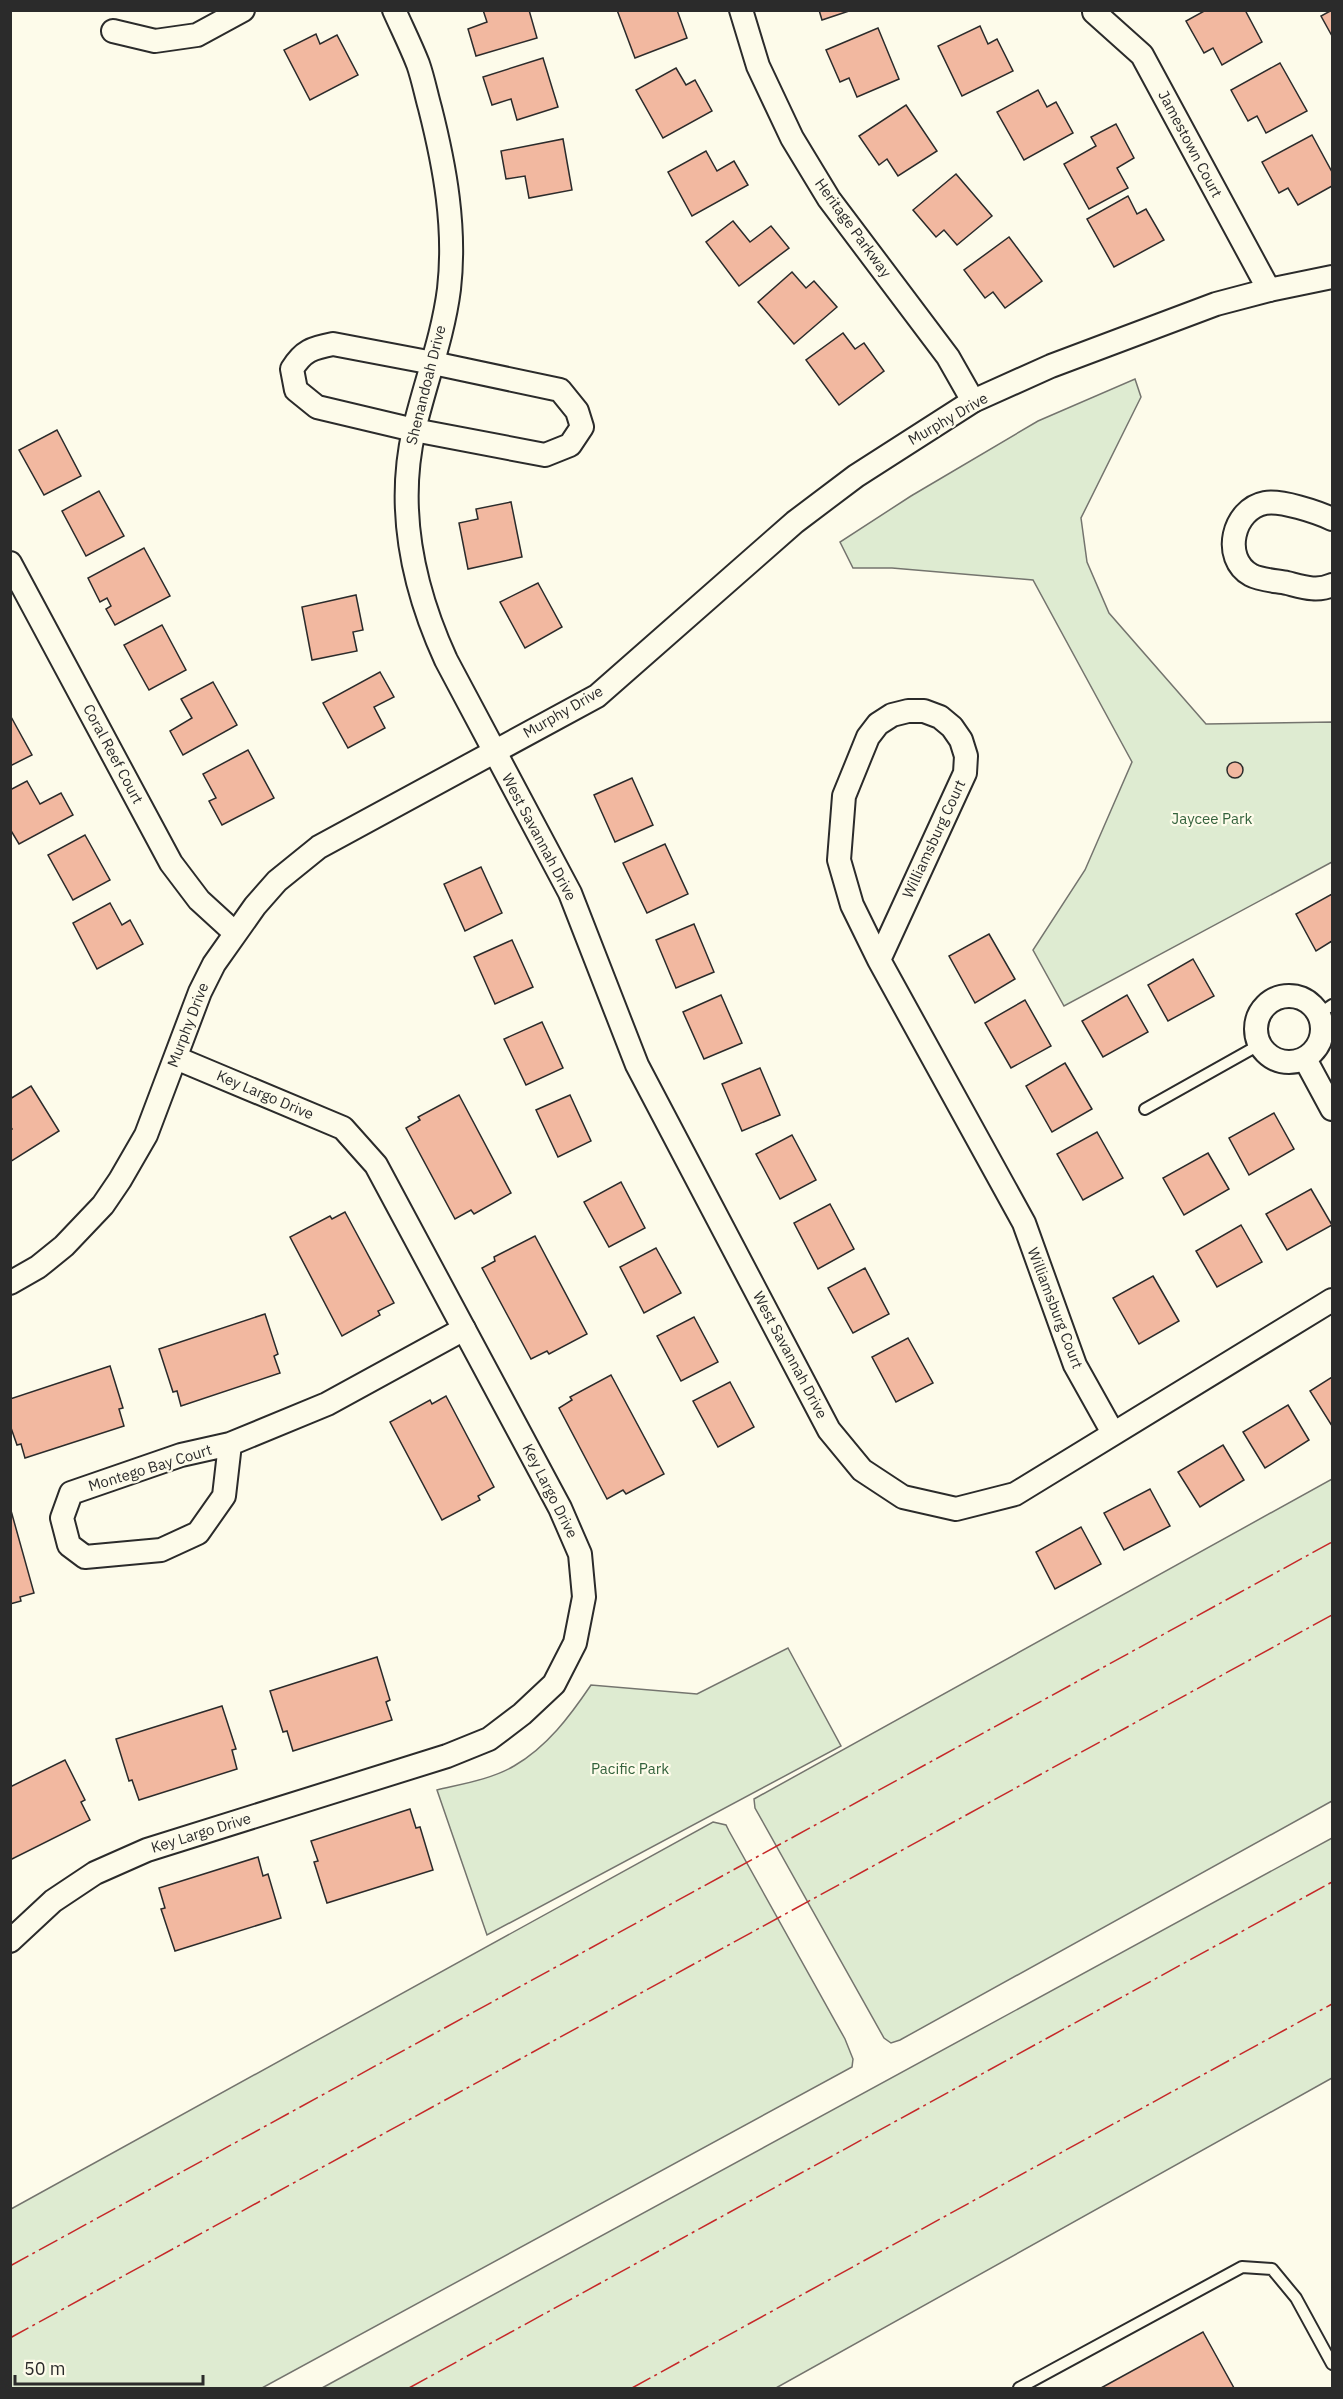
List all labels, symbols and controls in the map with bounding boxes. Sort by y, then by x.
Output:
street label: Jamestown Court [1154,87,1227,200]
street label: Heritage Parkway [811,174,896,281]
street label: Shenandoah Drive [401,323,450,447]
street label: Murphy Drive [904,388,991,449]
street label: Murphy Drive [519,681,606,742]
street label: Coral Reef Court [79,701,148,807]
street label: West Savannah Drive [498,770,581,904]
street label: Williamsburg Court [898,777,969,901]
park label: Jaycee Park [1172,809,1253,828]
street label: Murphy Drive [163,980,212,1070]
street label: Key Largo Drive [214,1066,317,1124]
street label: Williamsburg Court [1024,1245,1087,1371]
street label: West Savannah Drive [749,1288,832,1422]
street label: Montego Bay Court [86,1440,214,1495]
street label: Key Largo Drive [518,1440,582,1541]
park label: Pacific Park [591,1759,669,1778]
street label: Key Largo Drive [149,1808,253,1857]
scale bar [15,2348,202,2386]
text: 50 m [24,2357,66,2380]

